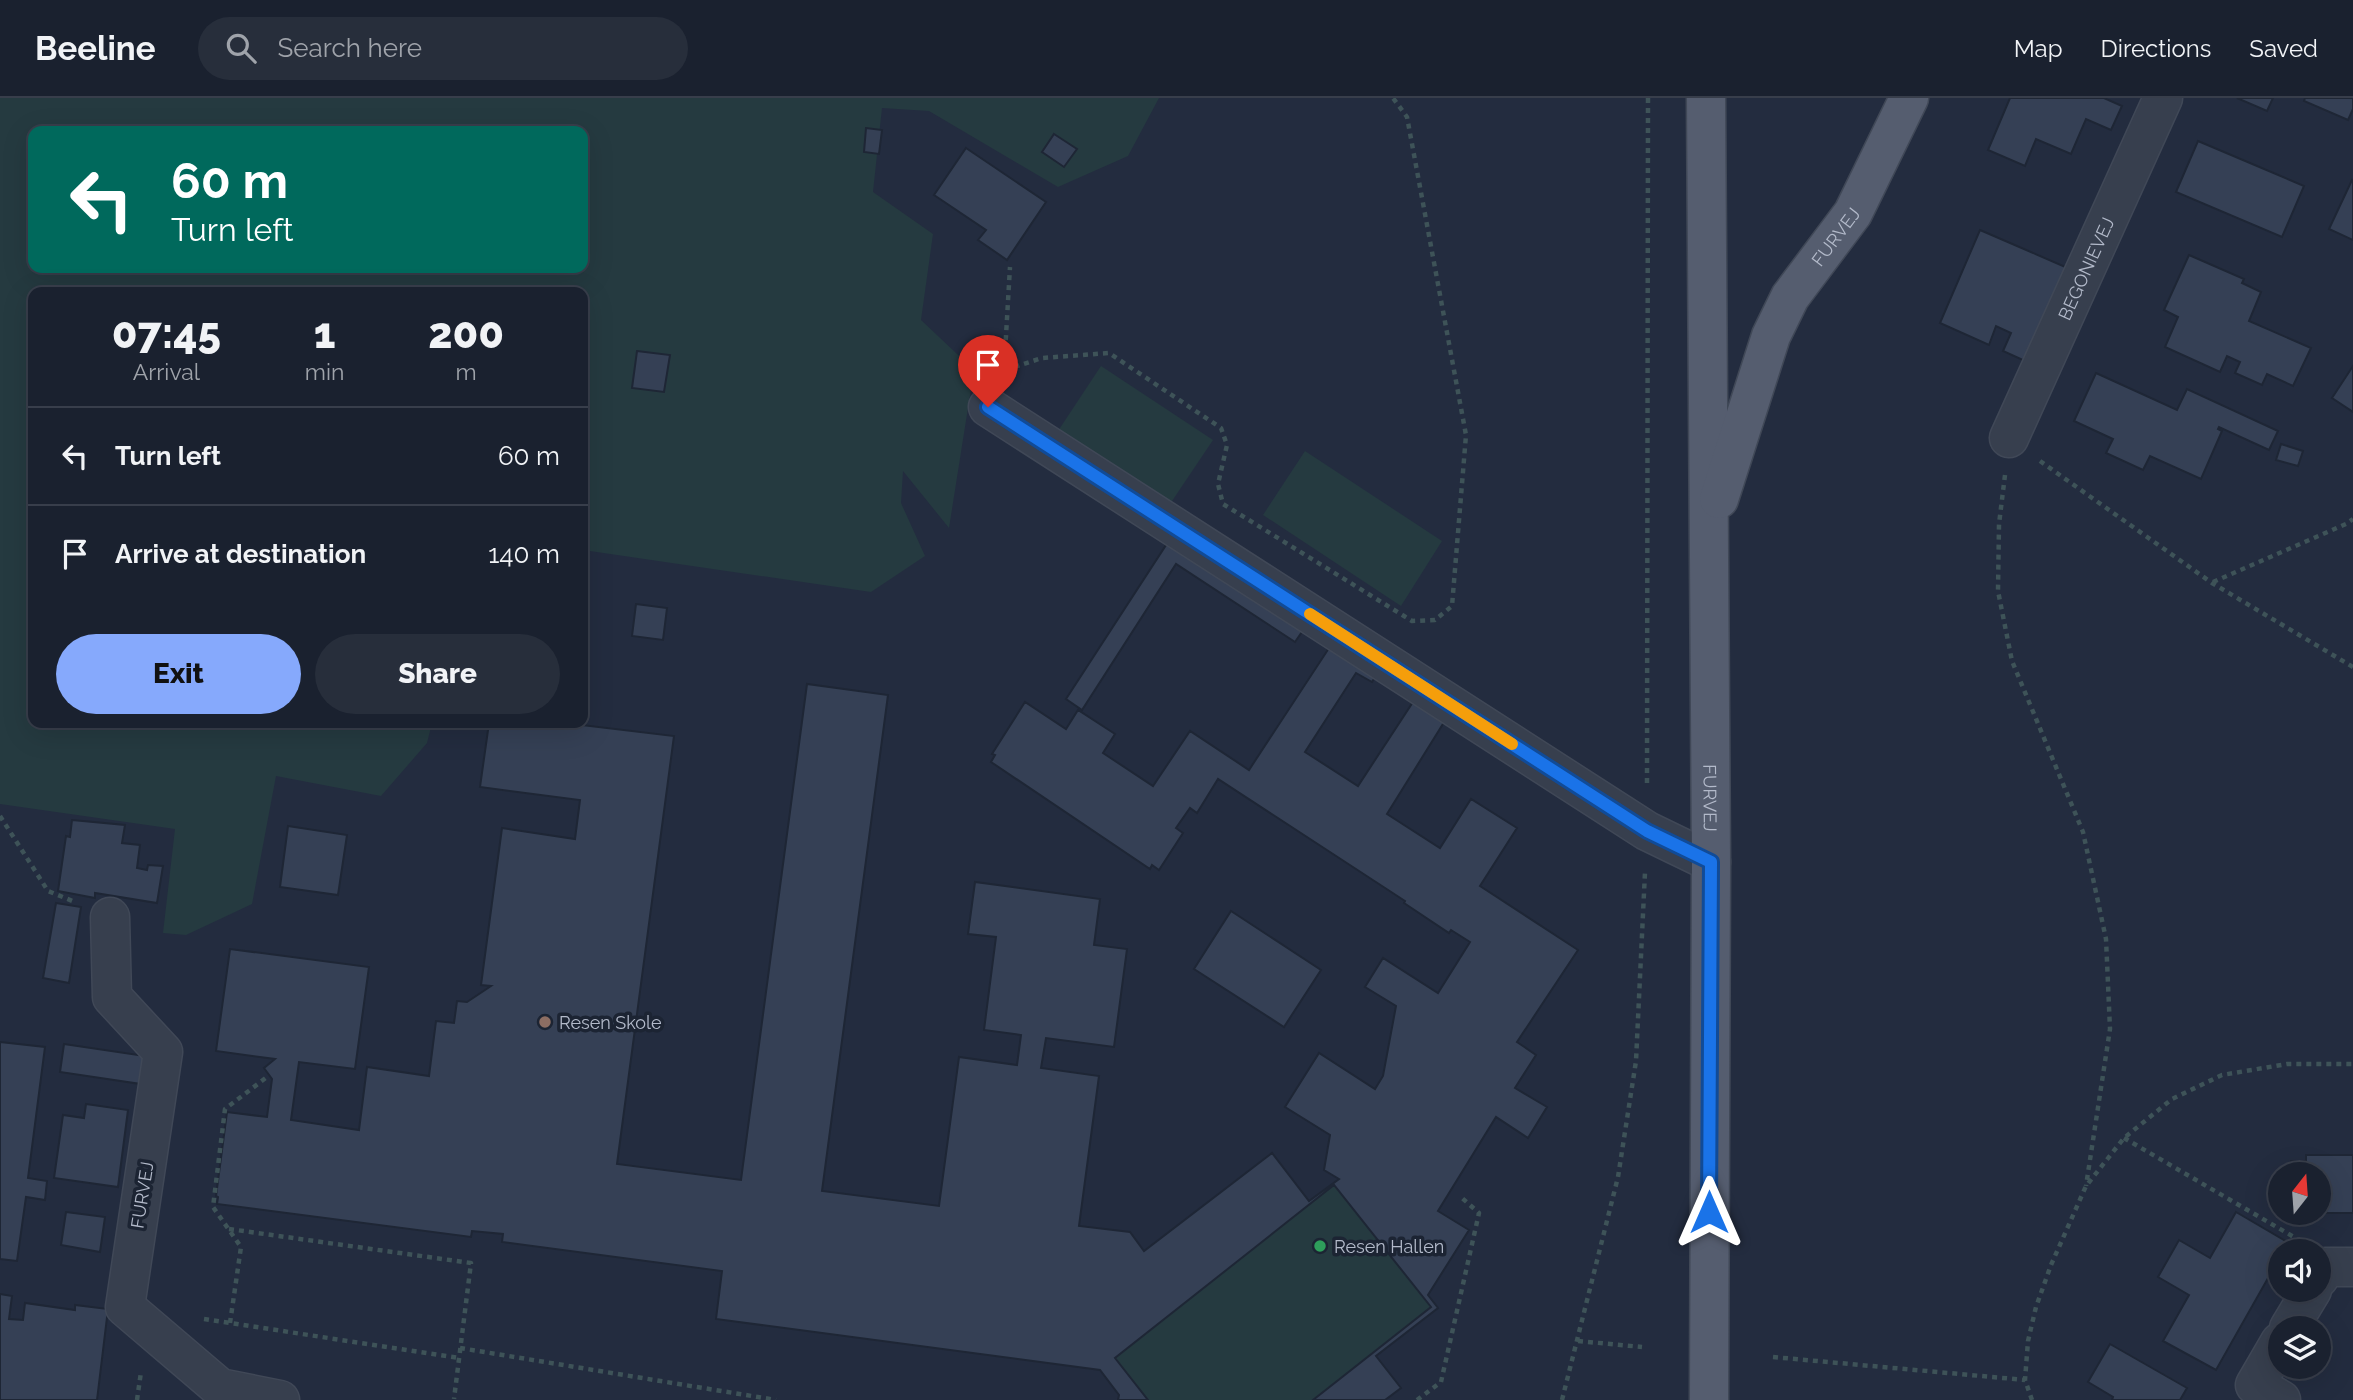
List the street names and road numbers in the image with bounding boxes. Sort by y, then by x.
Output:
street label: FURVEJ [1807,203,1864,270]
street label: BEGONIEVEJ [2053,214,2118,323]
street label: FURVEJ [1700,764,1721,832]
street label: FURVEJ [126,1160,158,1230]

